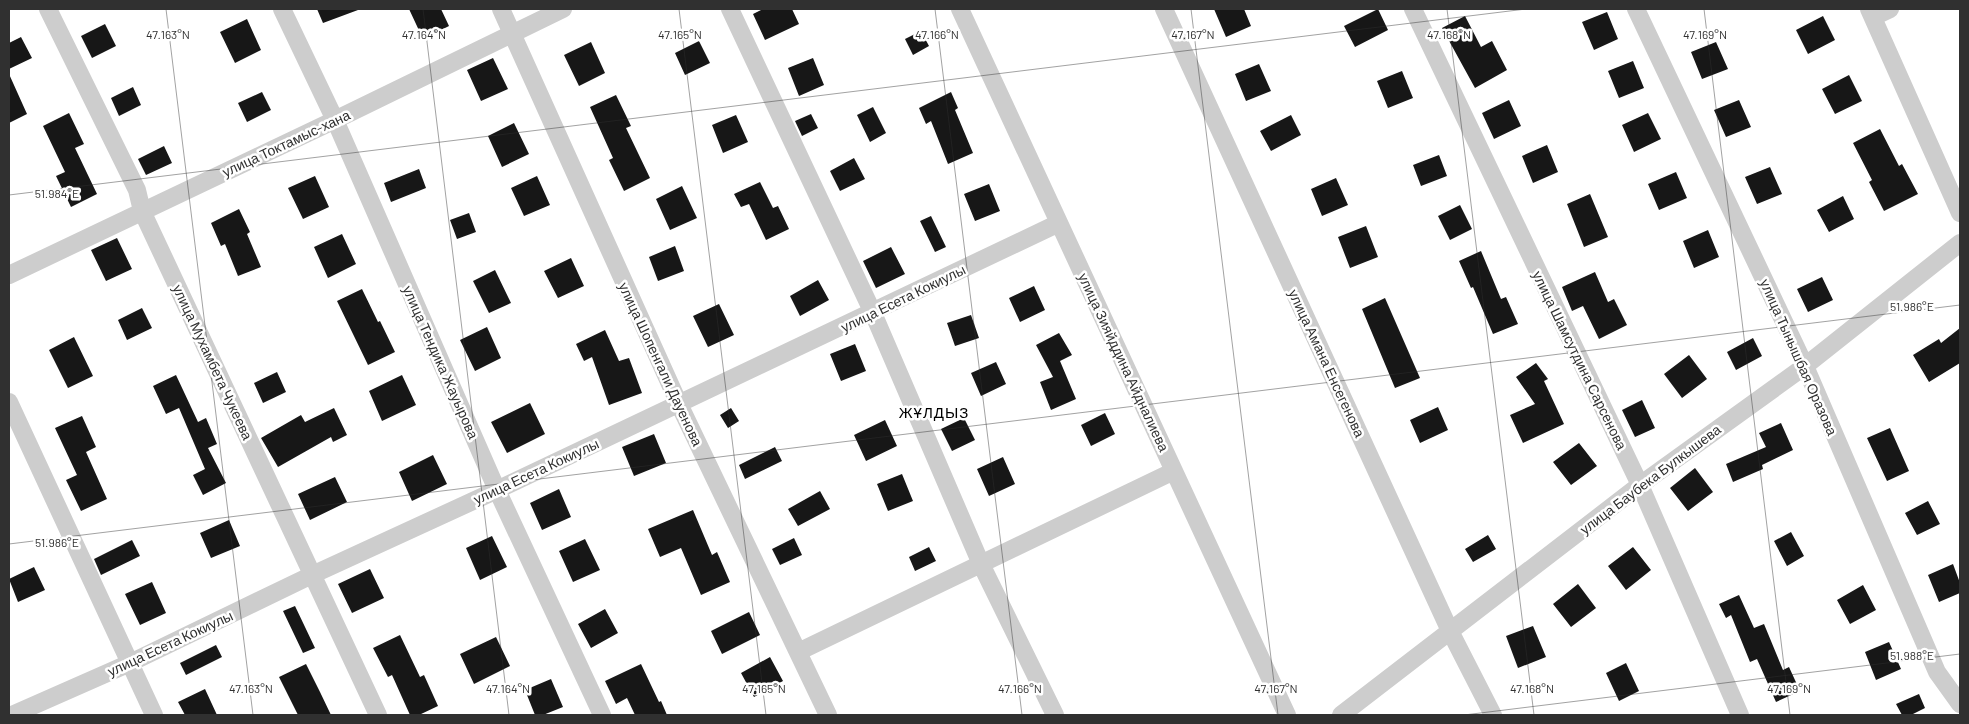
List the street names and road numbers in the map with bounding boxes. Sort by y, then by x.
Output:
street label: улица Токтамыс-хана [219,106,353,180]
street label: улица Есета Кокиулы [838,260,968,336]
street label: улица Шамсутдина Сарсенова [1529,268,1631,452]
street label: улица Зияйддина Айдналиева [1075,270,1173,454]
street label: улица Тынышбая Оразова [1757,276,1841,438]
street label: улица Шопенгали Дауенова [616,279,707,449]
street label: улица Мухамбета Чукеева [169,282,257,443]
street label: улица Тендика Жауырова [399,283,483,441]
street label: улица Амана Енсегенова [1285,286,1369,440]
street label: улица Баубека Булкышева [1576,420,1724,538]
street label: улица Есета Кокиулы [471,434,601,508]
street label: улица Есета Кокиулы [105,606,235,680]

